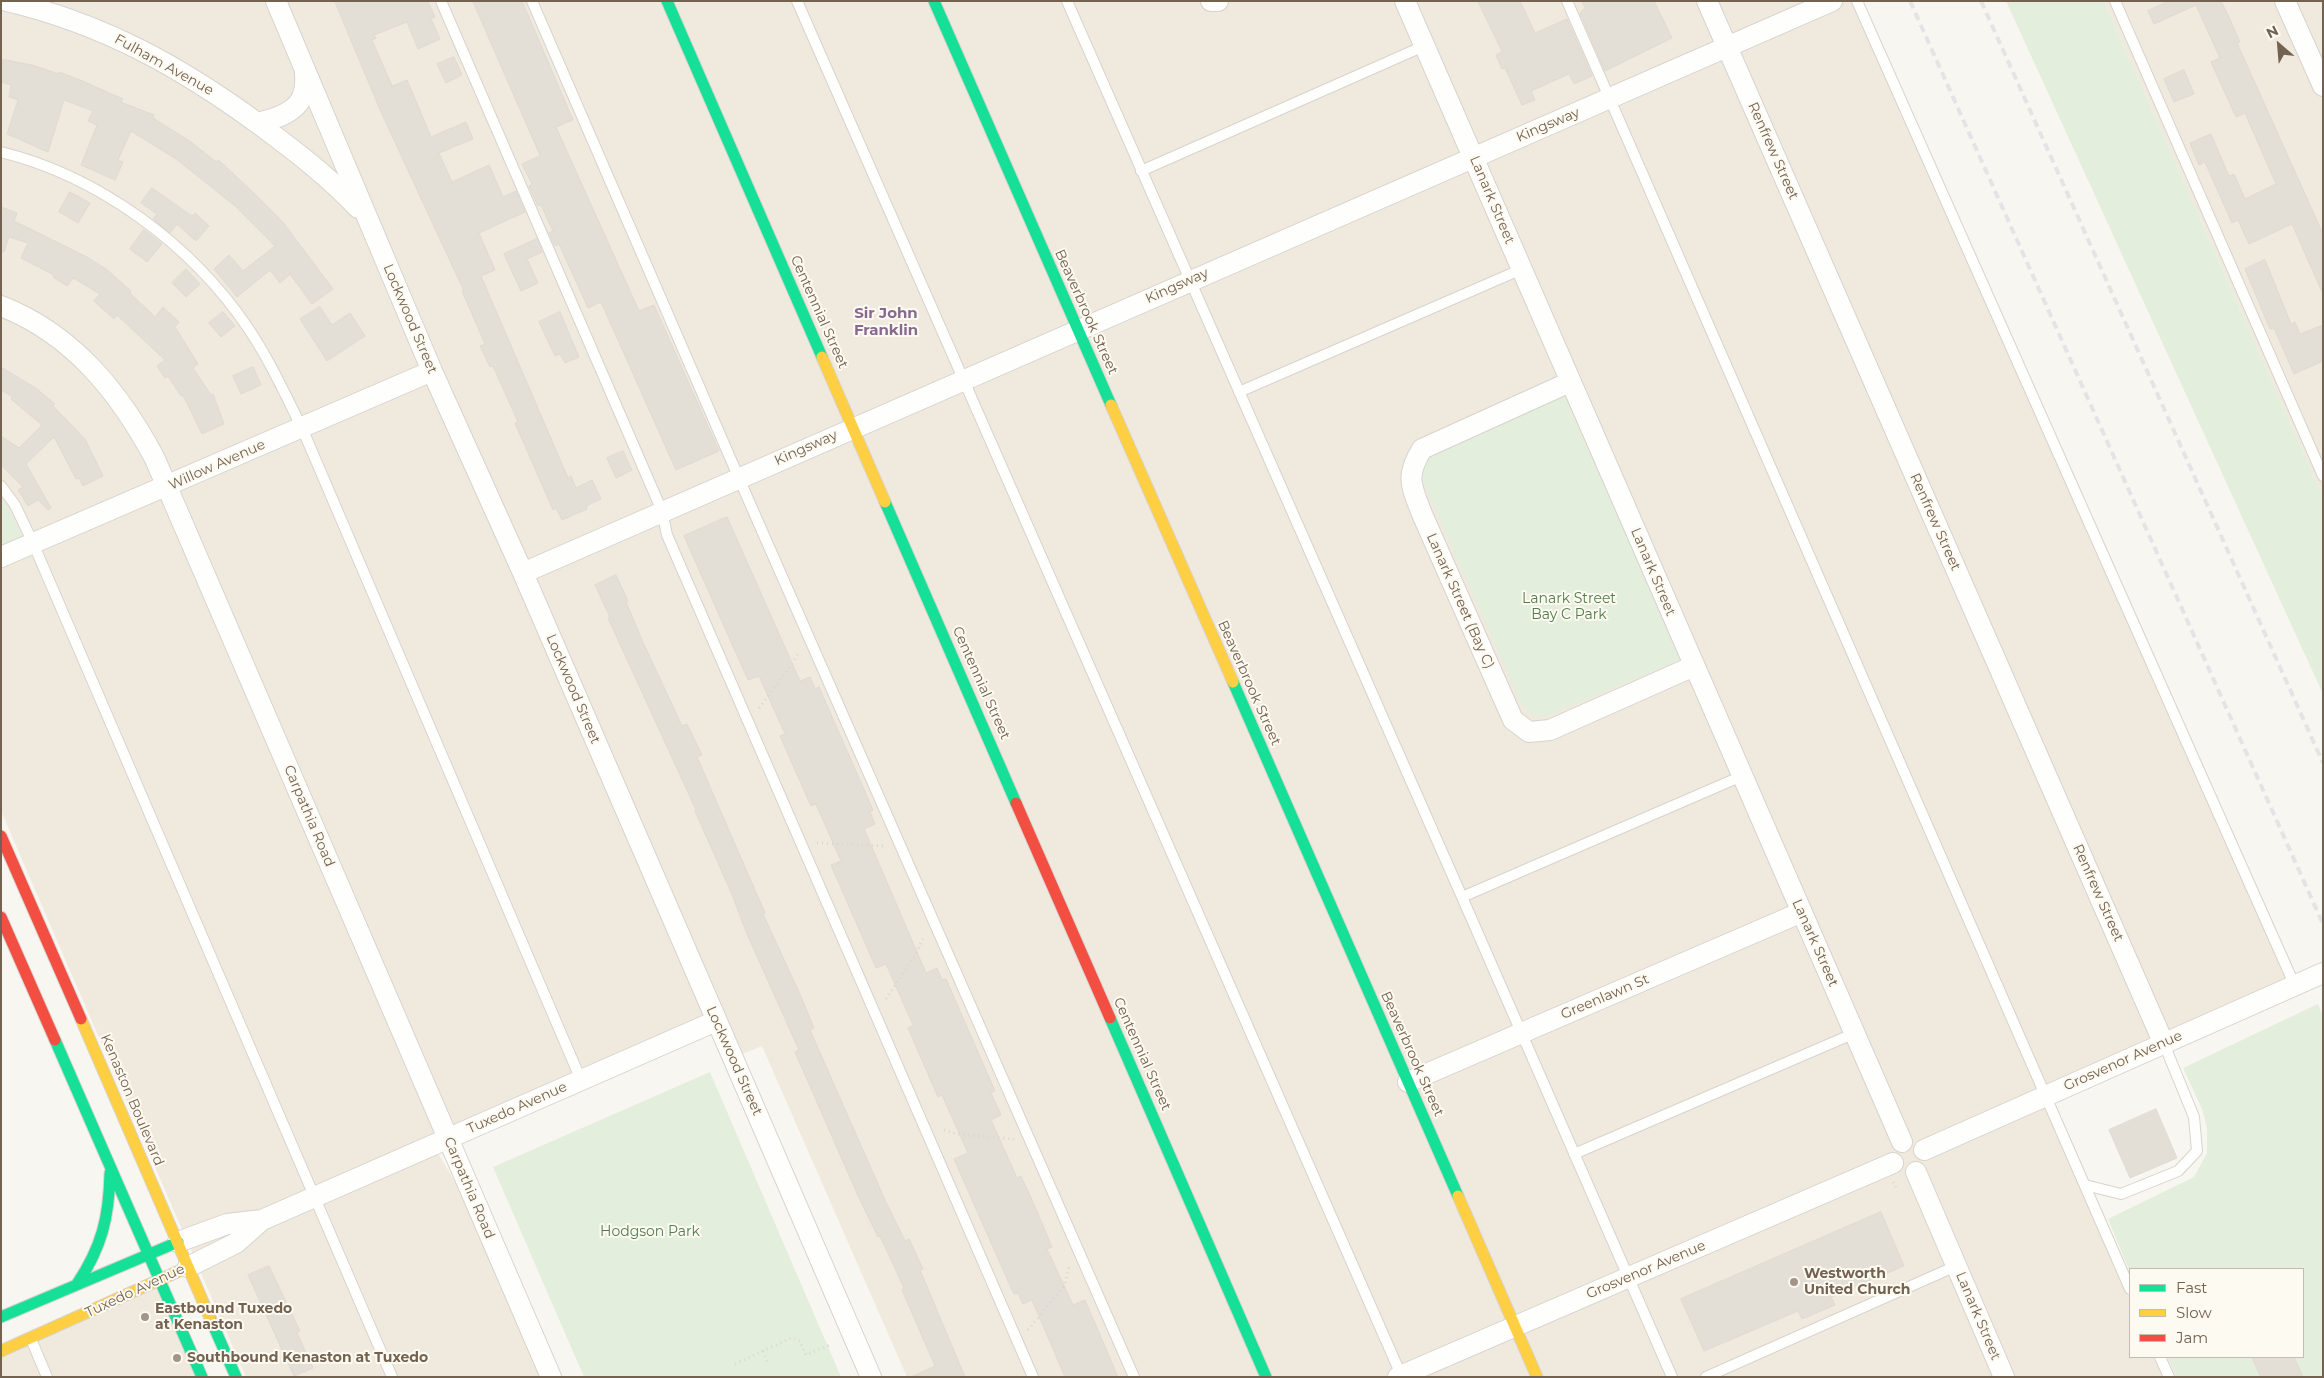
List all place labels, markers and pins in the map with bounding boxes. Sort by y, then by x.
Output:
place label: Westworth United Church [1804,1266,1910,1298]
marker: Westworth United Church [1788,1276,1800,1288]
place label: Eastbound Tuxedo at Kenaston [155,1301,292,1334]
marker: Eastbound Tuxedo at Kenaston [139,1311,151,1323]
place label: Southbound Kenaston at Tuxedo [187,1350,428,1366]
marker: Southbound Kenaston at Tuxedo [171,1352,183,1364]

